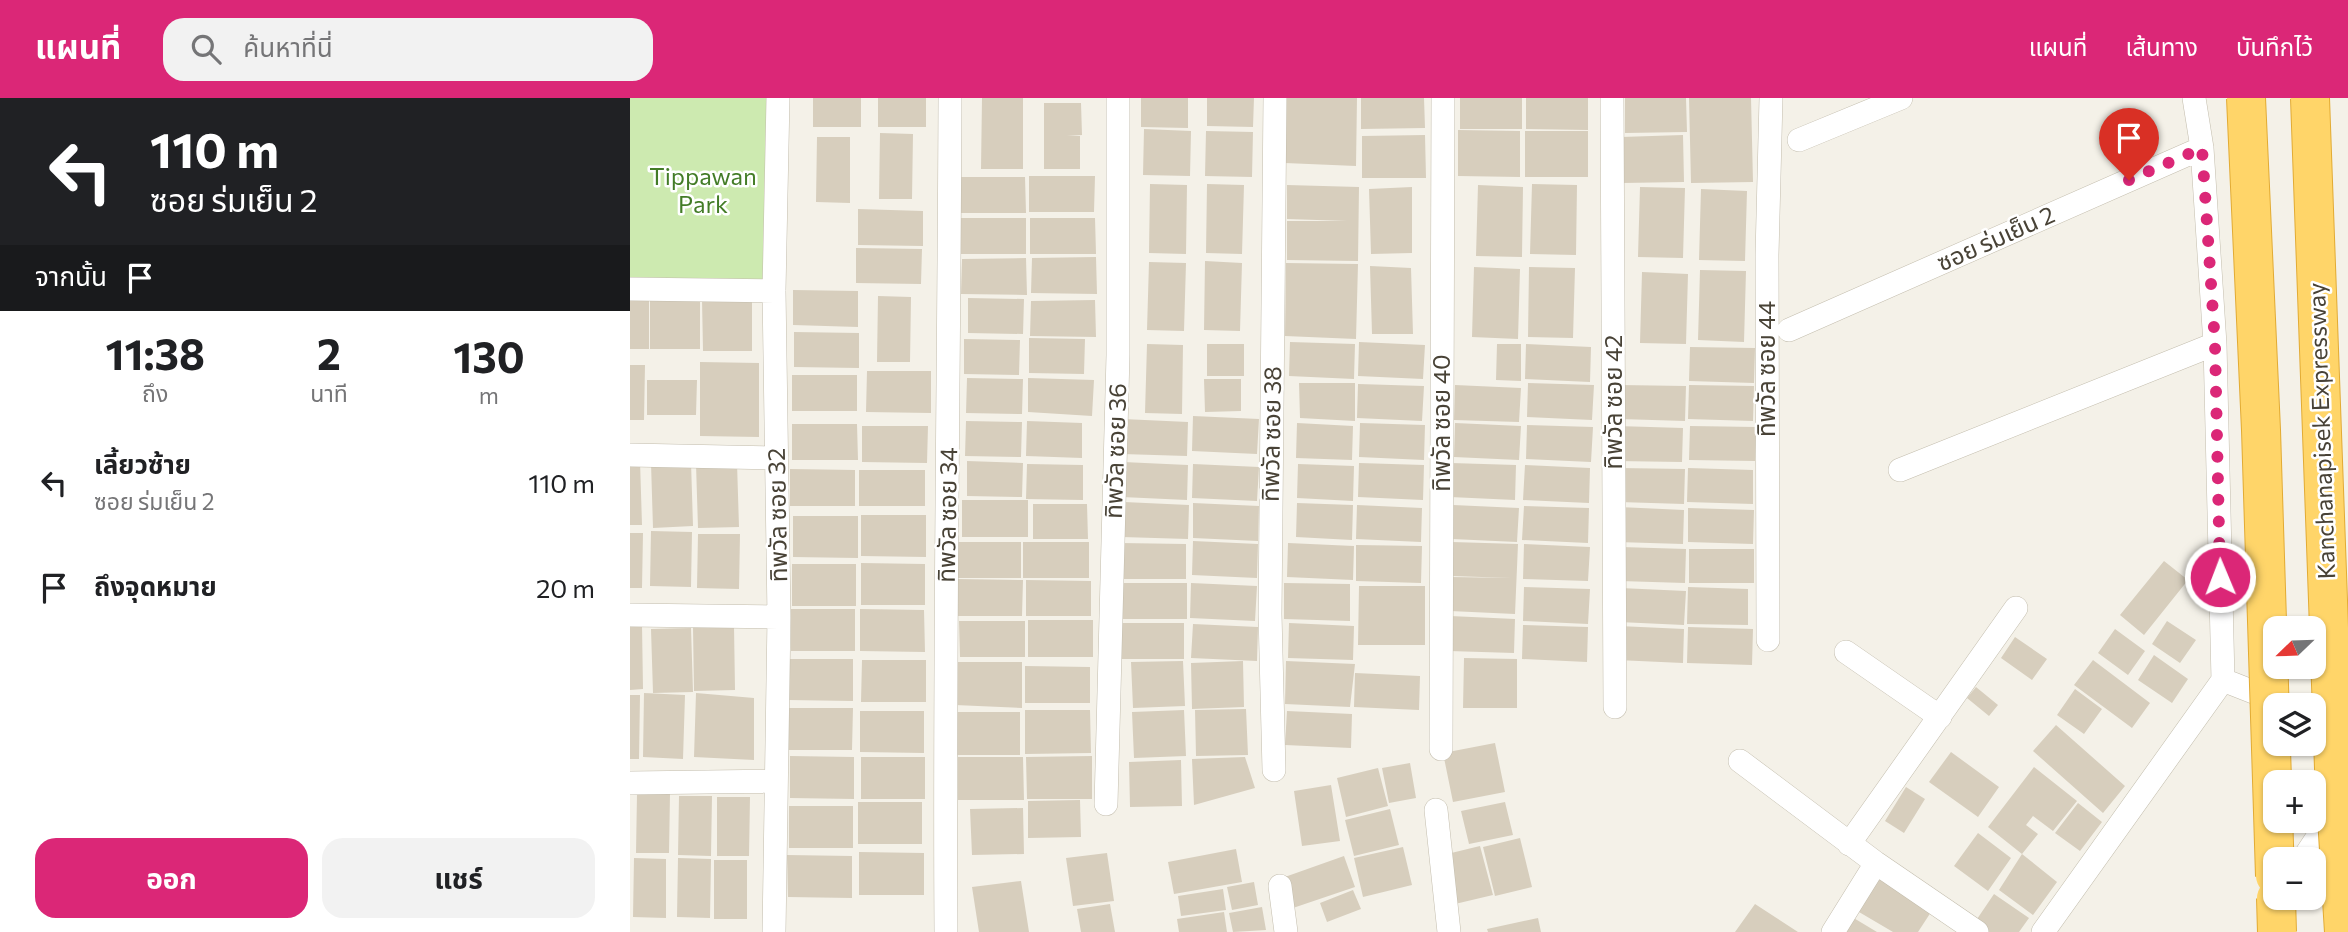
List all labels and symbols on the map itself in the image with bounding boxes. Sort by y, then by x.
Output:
pin [2099,108,2159,180]
park label: Tippawan Park [649,161,757,218]
street label: ซอย ร่มเย็น 2 [1932,199,2059,276]
street label: Kanchanapisek Expressway [2301,282,2340,580]
street label: ทิพวัล ซอย 44 [1751,301,1780,437]
street label: ทิพวัล ซอย 42 [1598,335,1627,469]
street label: ทิพวัล ซอย 40 [1426,354,1455,492]
street label: ทิพวัล ซอย 38 [1255,366,1286,502]
street label: ทิพวัล ซอย 36 [1098,383,1131,519]
street label: ทิพวัล ซอย 34 [931,447,962,583]
street label: ทิพวัล ซอย 32 [761,448,792,582]
position arrow [2183,540,2257,614]
north arrow [2263,616,2326,679]

